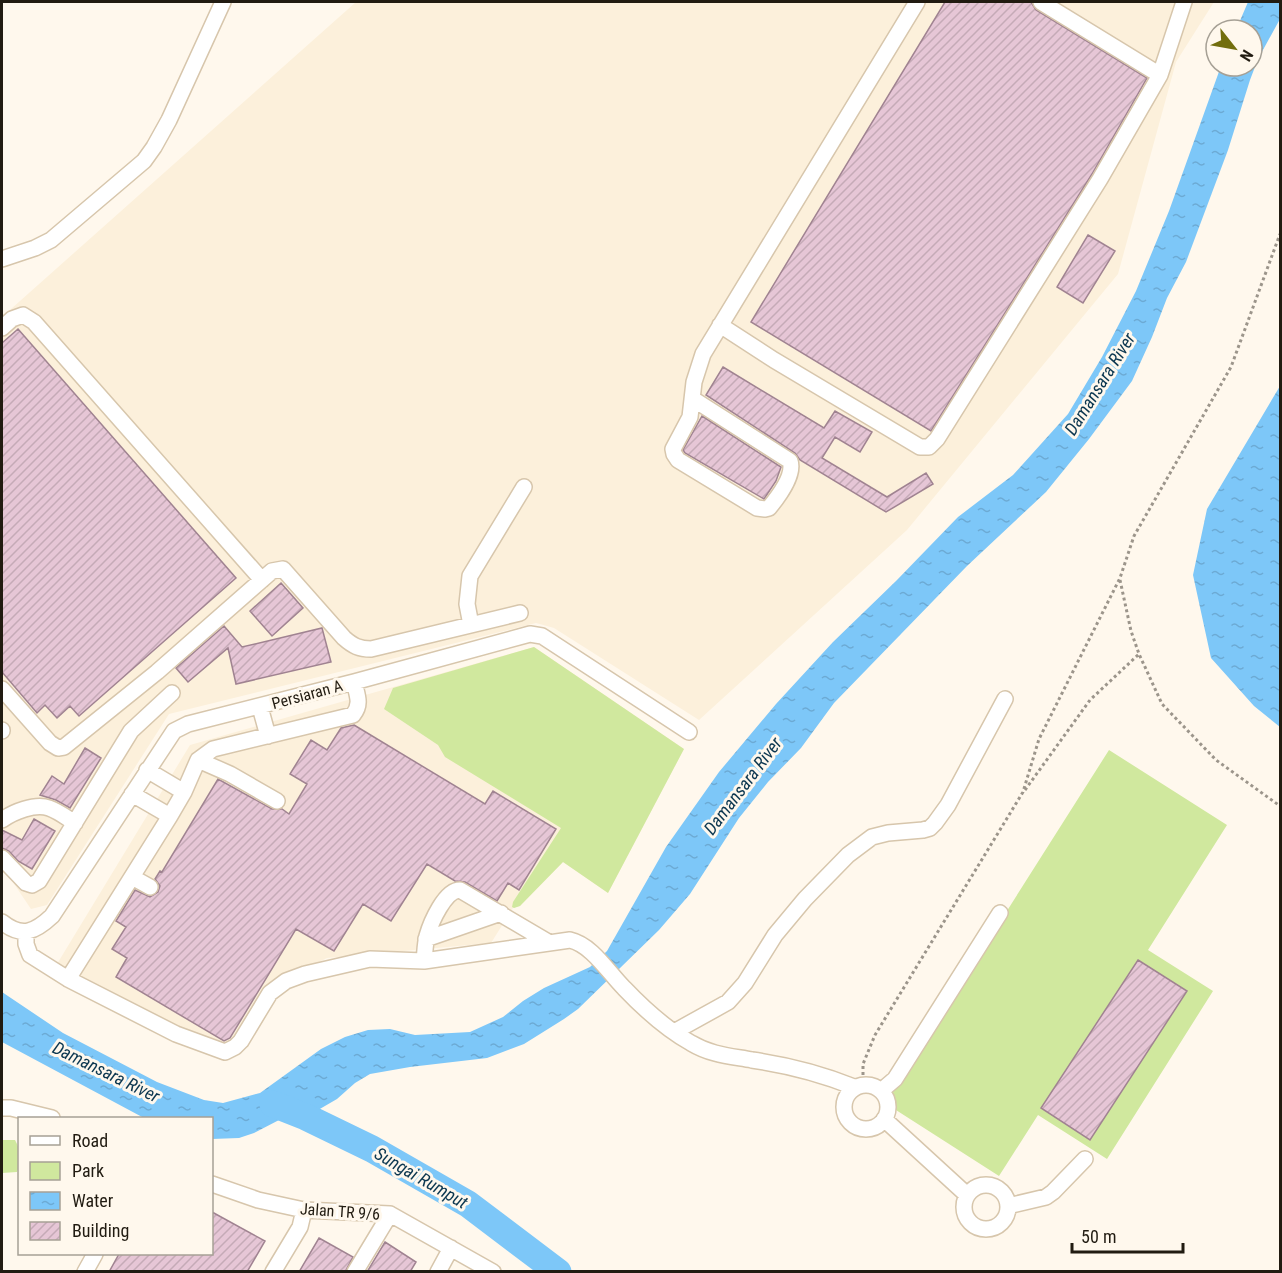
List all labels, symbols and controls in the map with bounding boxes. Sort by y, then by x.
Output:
north arrow [1204,18,1264,78]
text: N [1236,46,1257,65]
water label: Damansara River [1060,328,1140,439]
street label: Persiaran A [270,676,345,713]
water label: Damansara River [699,732,786,838]
water label: Damansara River [49,1037,164,1107]
legend [18,1117,213,1255]
text: Road [72,1130,108,1151]
water label: Sungai Rumput [371,1142,472,1213]
text: Park [72,1160,104,1181]
text: Water [72,1190,114,1211]
street label: Jalan TR 9/6 [299,1199,381,1224]
scale bar [1072,1216,1183,1254]
text: Building [72,1220,129,1241]
text: 50 m [1081,1226,1116,1247]

